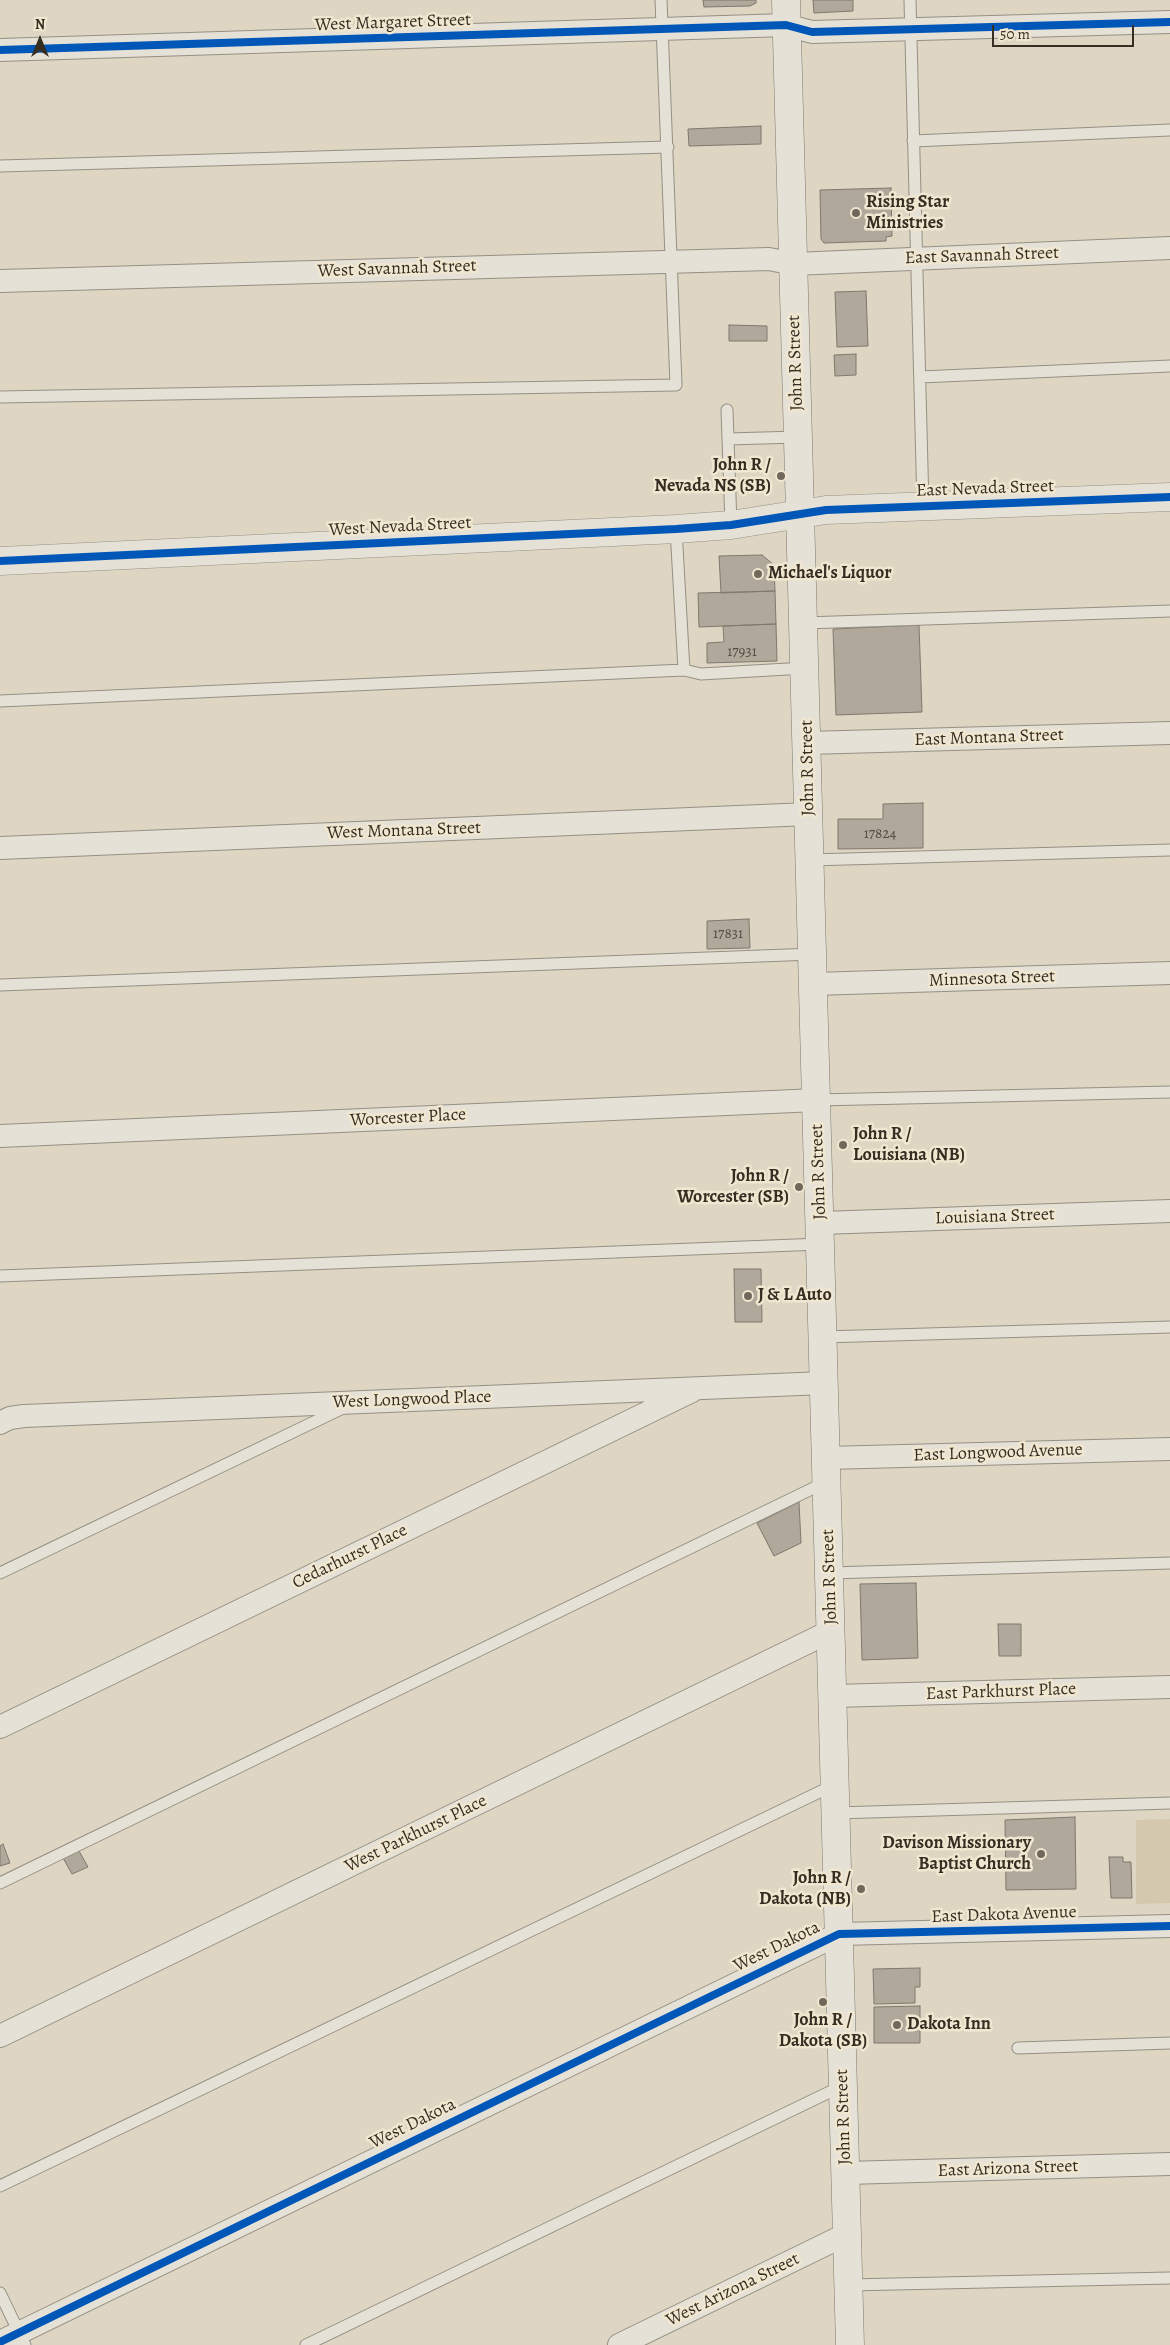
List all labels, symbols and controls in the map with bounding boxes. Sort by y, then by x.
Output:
street label: West Margaret Street [315,9,471,37]
north arrow [15,15,65,65]
text: N [35,15,45,34]
scale bar [995,15,1138,47]
text: 50 m [1000,24,1030,44]
place label: Rising Star Ministries [866,192,949,234]
marker: Rising Star Ministries [850,207,862,219]
street label: East Savannah Street [905,243,1059,269]
street label: West Savannah Street [317,255,477,283]
street label: John R Street [784,315,808,411]
place label: John R / Nevada NS (SB) [654,455,771,498]
marker: John R / Nevada NS (SB) [775,470,787,482]
street label: East Nevada Street [916,476,1054,502]
street label: West Nevada Street [328,512,472,542]
place label: Michael's Liquor [768,563,892,585]
marker: Michael's Liquor [752,568,764,580]
house number: 17931 [727,643,757,661]
street label: John R Street [796,720,820,816]
street label: East Montana Street [914,725,1064,751]
street label: West Montana Street [326,818,482,844]
house number: 17824 [864,825,896,843]
house number: 17831 [713,925,743,943]
street label: Minnesota Street [929,966,1055,992]
street label: Worcester Place [349,1104,467,1132]
street label: John R Street [807,1124,831,1220]
place label: John R / Louisiana (NB) [853,1124,965,1166]
marker: John R / Louisiana (NB) [837,1139,849,1151]
place label: John R / Worcester (SB) [677,1166,789,1208]
marker: John R / Worcester (SB) [793,1181,805,1193]
street label: Louisiana Street [935,1204,1055,1230]
place label: J & L Auto [758,1285,832,1307]
marker: J & L Auto [742,1290,754,1302]
street label: West Longwood Place [332,1386,492,1414]
street label: East Longwood Avenue [913,1439,1083,1467]
street label: Cedarhurst Place [289,1520,411,1594]
street label: John R Street [818,1529,842,1625]
street label: East Parkhurst Place [926,1679,1076,1705]
street label: West Parkhurst Place [342,1790,490,1878]
place label: Davison Missionary Baptist Church [882,1833,1031,1876]
marker: Davison Missionary Baptist Church [1035,1848,1047,1860]
place label: John R / Dakota (NB) [759,1868,851,1910]
marker: John R / Dakota (NB) [855,1883,867,1895]
street label: East Dakota Avenue [931,1902,1077,1928]
street label: West Dakota [730,1917,824,1977]
marker: John R / Dakota (SB) [817,1996,829,2008]
place label: John R / Dakota (SB) [779,2010,867,2052]
place label: Dakota Inn [907,2014,991,2036]
marker: Dakota Inn [891,2019,903,2031]
street label: John R Street [832,2069,856,2165]
street label: West Dakota [366,2094,460,2154]
street label: East Arizona Street [937,2156,1079,2182]
street label: West Arizona Street [663,2248,803,2332]

